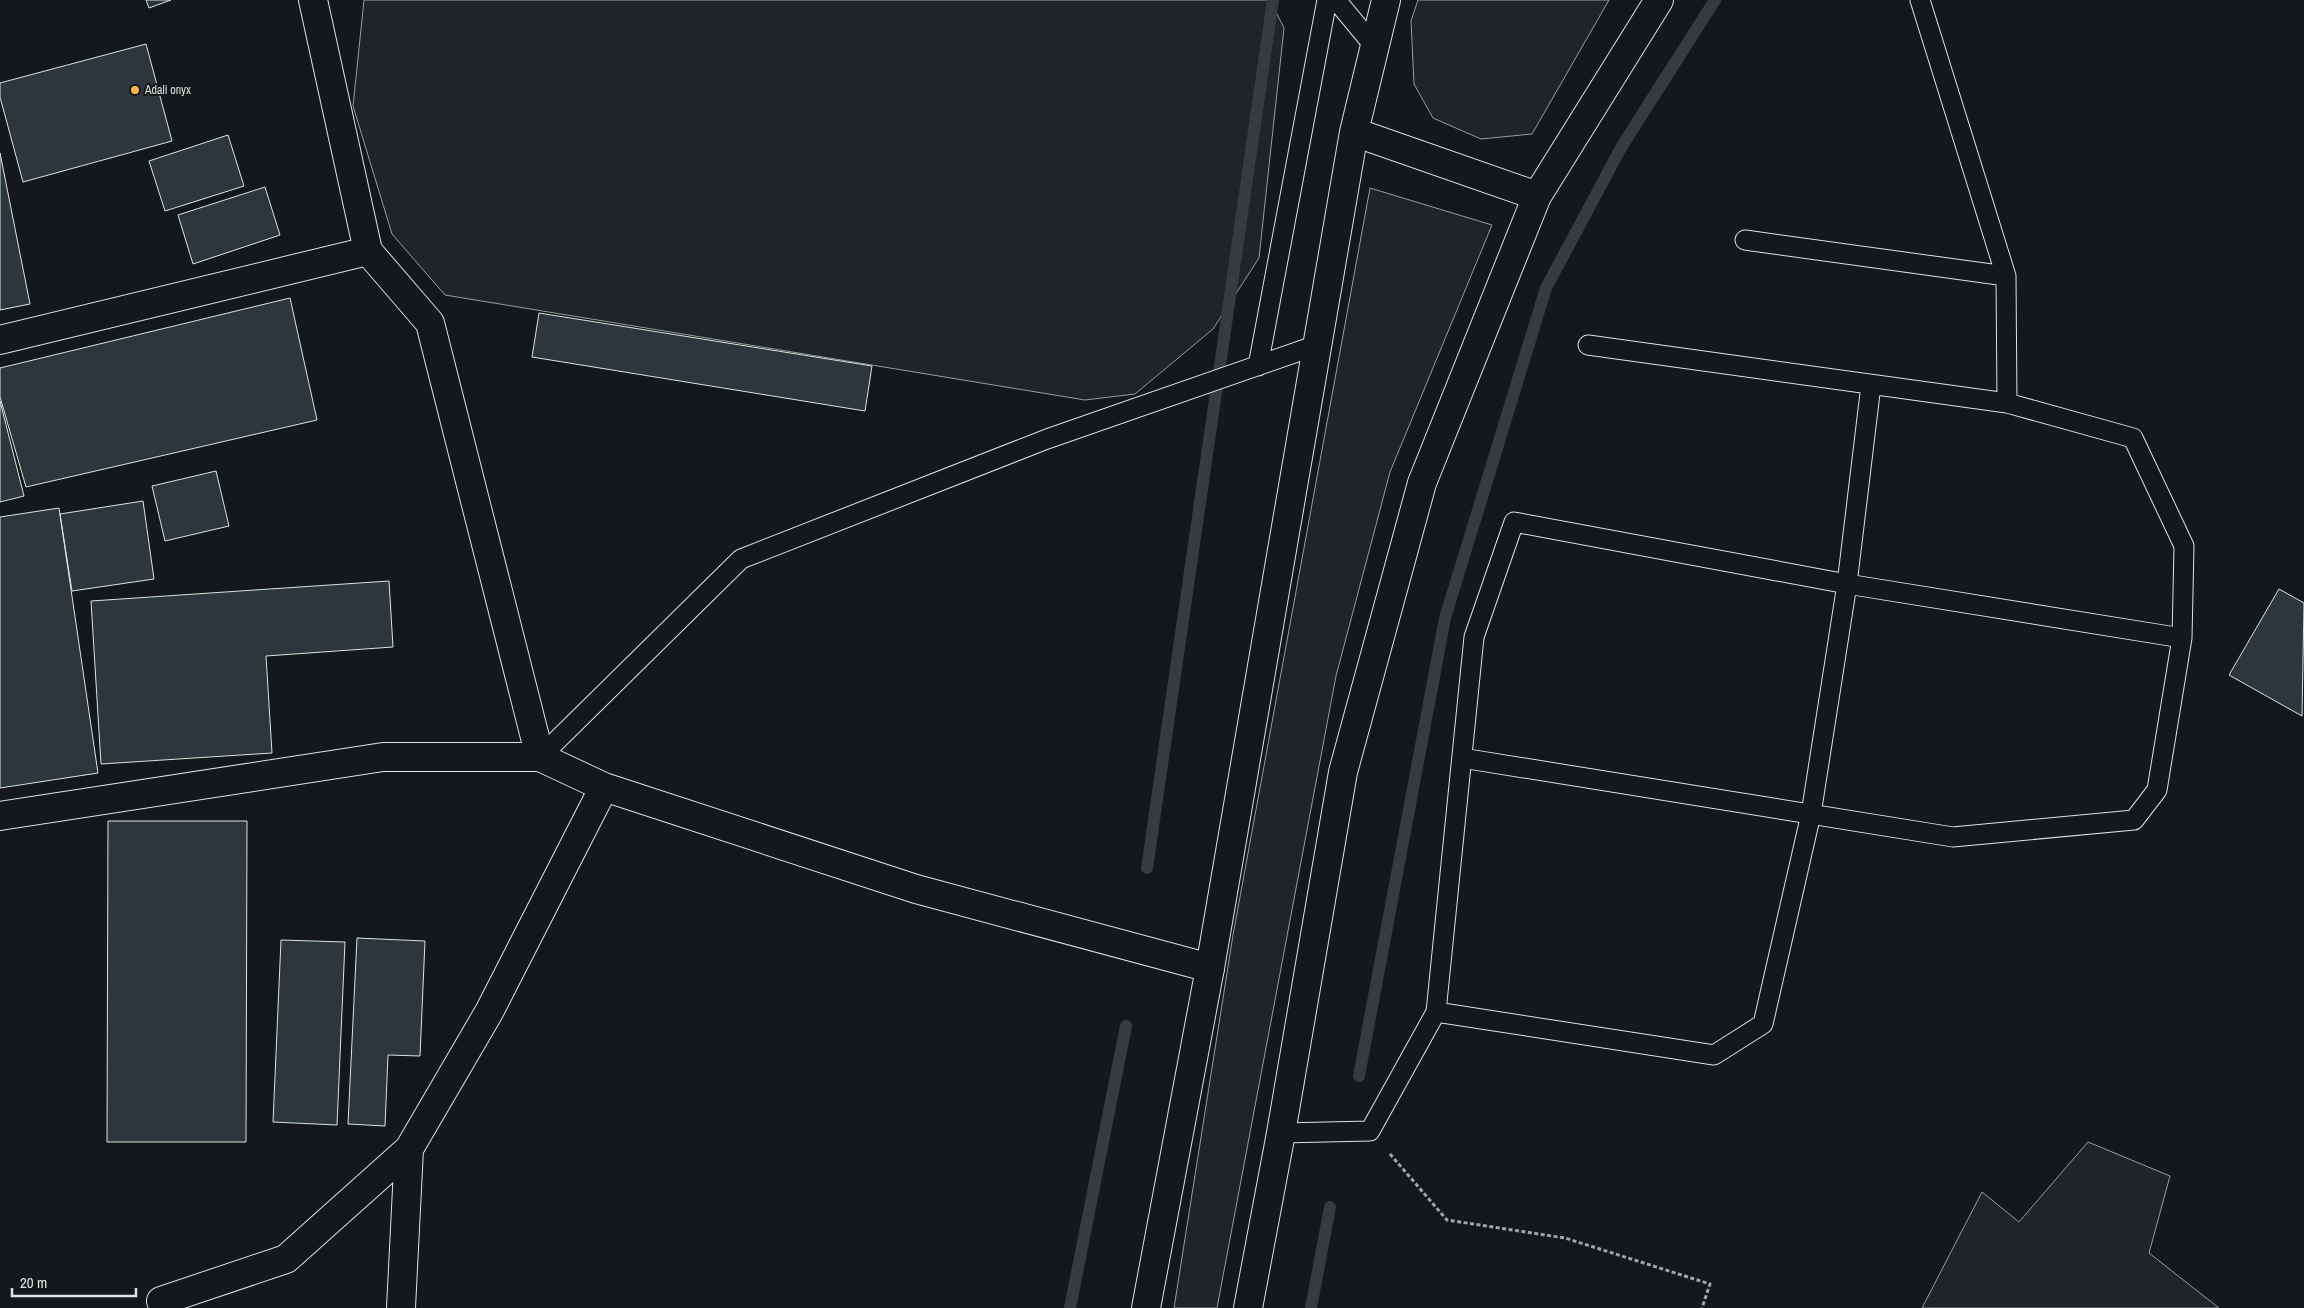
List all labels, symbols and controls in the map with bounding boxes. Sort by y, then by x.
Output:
place label: Adali onyx [144,82,191,98]
marker: Adali onyx [129,84,141,96]
scale bar [12,1266,136,1298]
text: 20 m [20,1272,47,1293]

